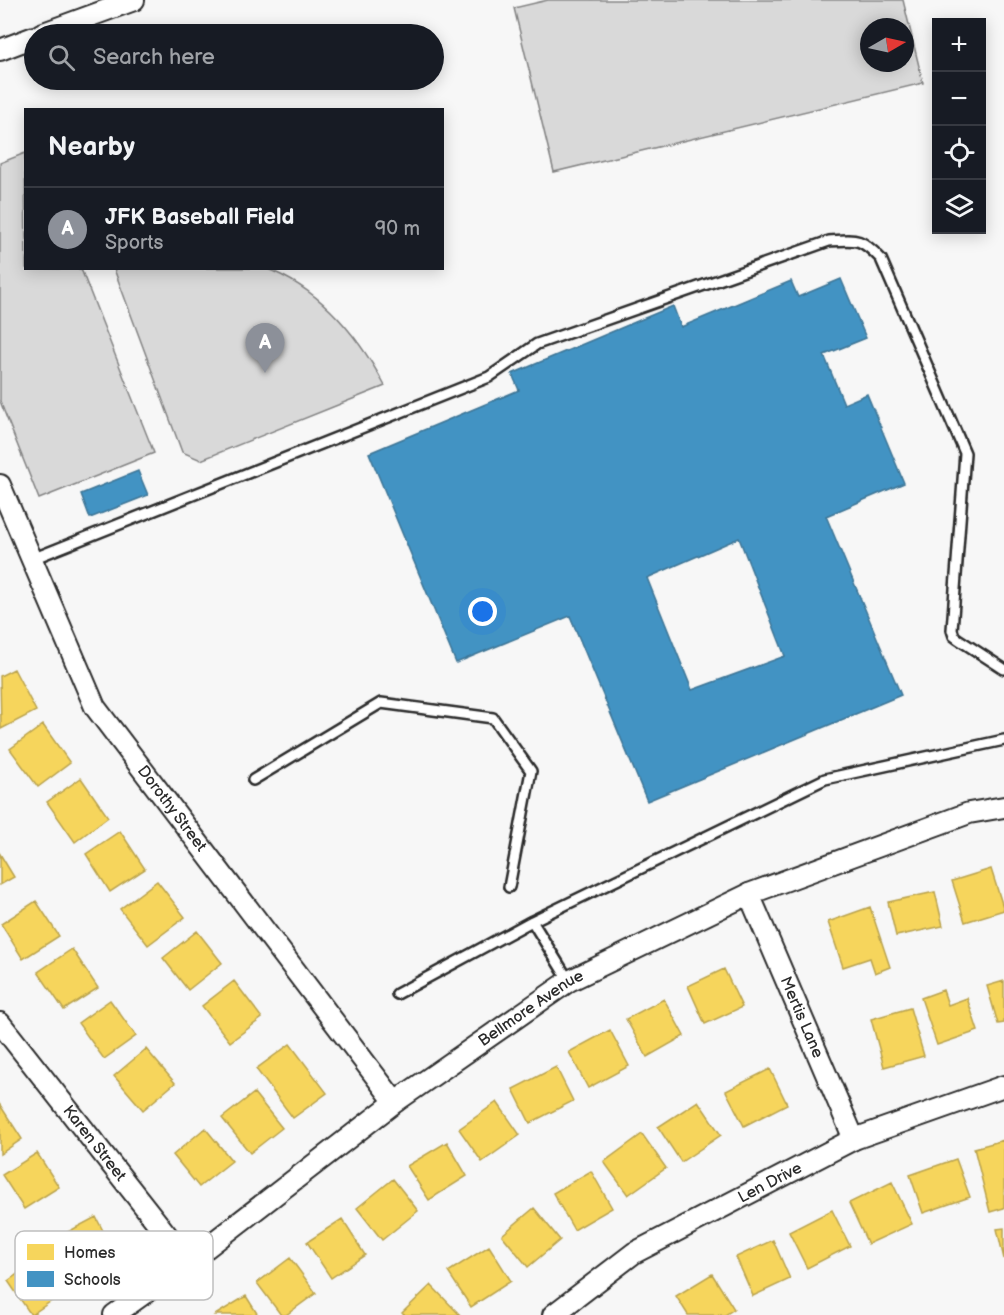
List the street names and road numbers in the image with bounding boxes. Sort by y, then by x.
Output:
street label: Dorothy Street [133,762,211,855]
street label: Bellmore Avenue [475,966,587,1051]
street label: Mertis Lane [776,974,828,1061]
street label: Karen Street [59,1102,130,1185]
street label: Len Drive [735,1158,805,1207]

